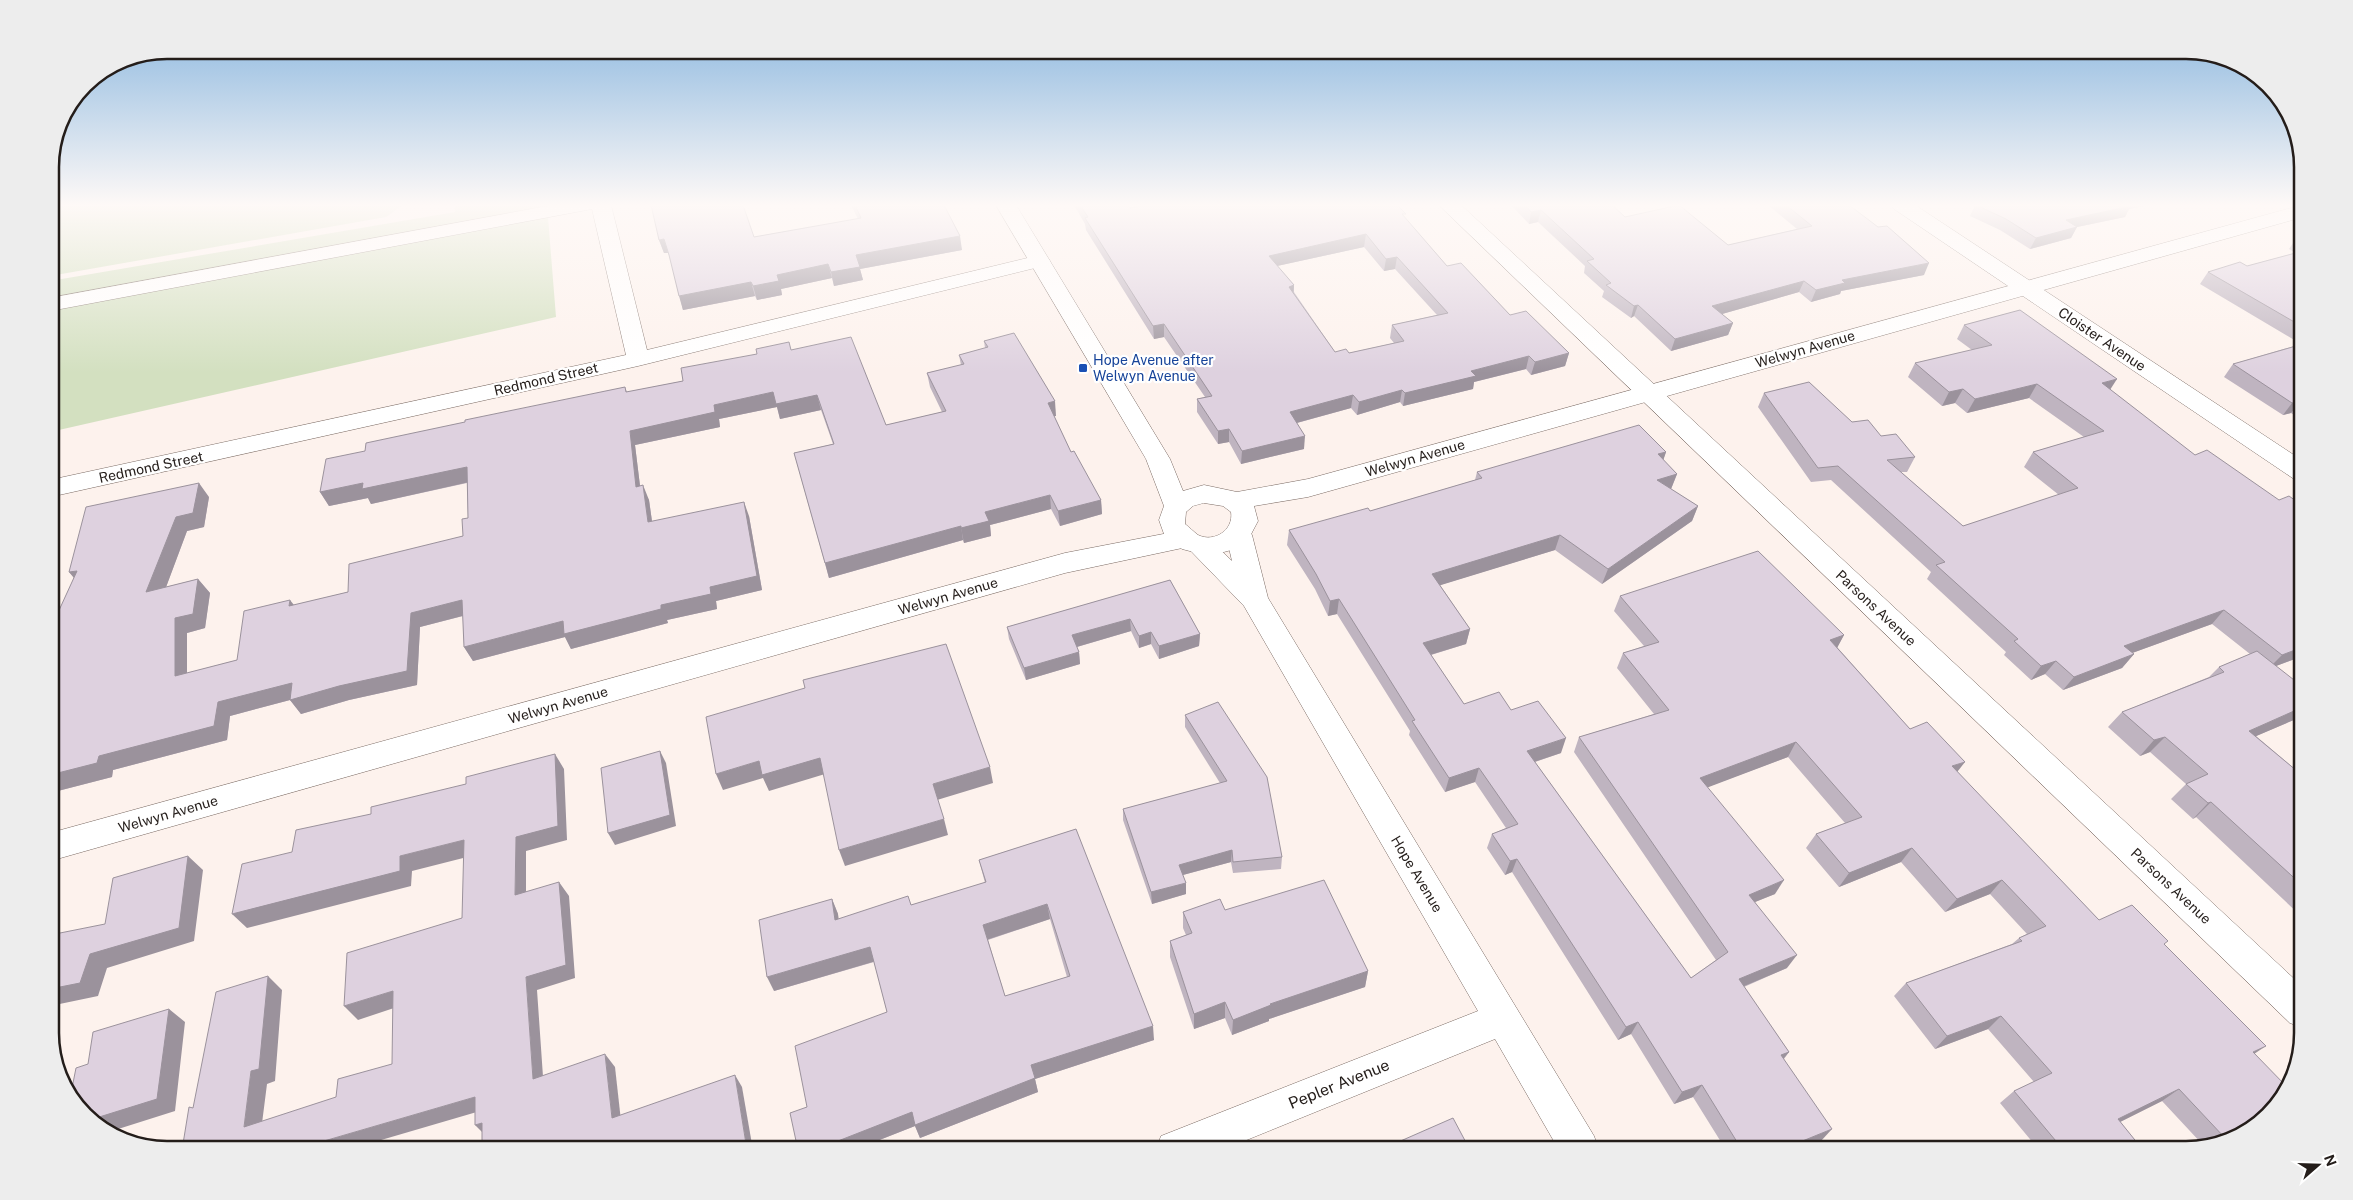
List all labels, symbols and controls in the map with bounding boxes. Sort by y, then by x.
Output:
street label: Cloister Avenue [2055,304,2149,374]
street label: Welwyn Avenue [1753,327,1857,371]
place label: Hope Avenue after Welwyn Avenue [1093,352,1214,384]
street label: Redmond Street [492,359,600,399]
marker: Hope Avenue after Welwyn Avenue [1077,362,1089,374]
street label: Welwyn Avenue [1363,436,1467,480]
street label: Redmond Street [97,448,205,486]
street label: Parsons Avenue [1833,567,1919,649]
street label: Welwyn Avenue [896,574,1000,618]
street label: Welwyn Avenue [506,683,610,727]
street label: Welwyn Avenue [116,792,220,836]
street label: Hope Avenue [1388,833,1446,915]
street label: Parsons Avenue [2128,845,2214,927]
street label: Pepler Avenue [1286,1055,1392,1113]
north arrow [2293,1140,2343,1190]
text: N [2321,1153,2340,1168]

